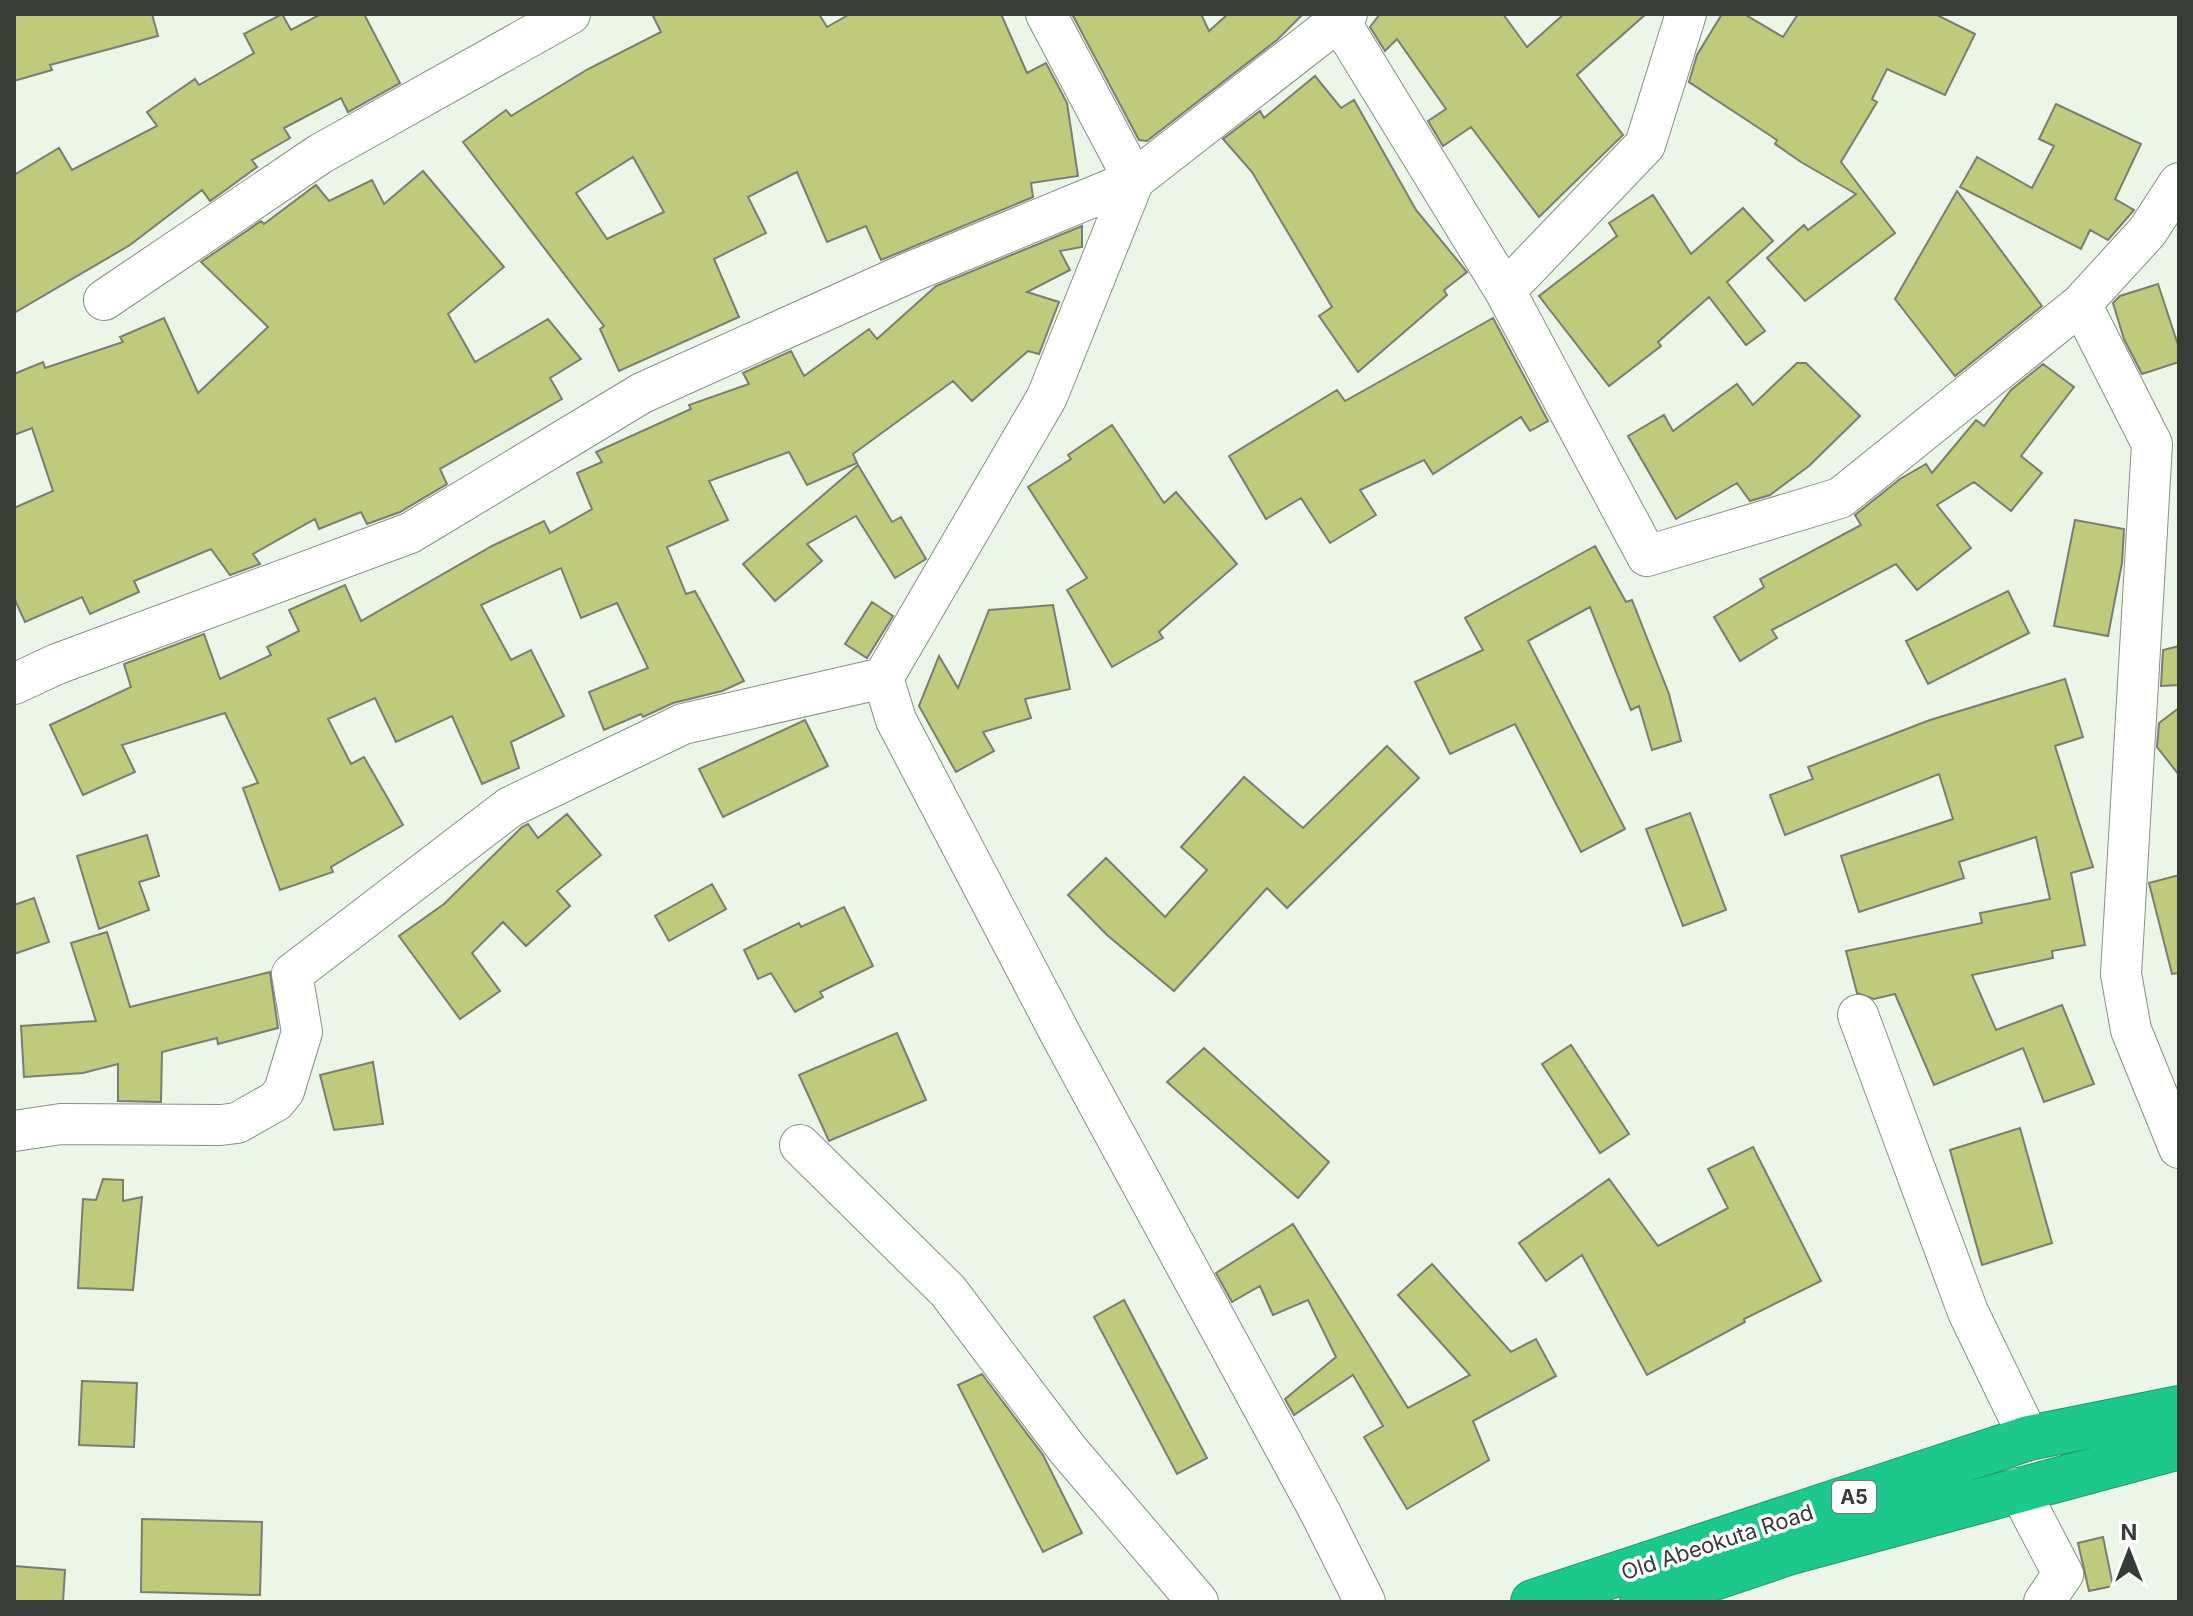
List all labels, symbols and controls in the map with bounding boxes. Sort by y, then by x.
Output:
road number: A5 [1832,1481,1876,1513]
street label: Old Abeokuta Road [1618,1499,1816,1585]
north arrow [2089,1512,2169,1592]
text: N [2121,1519,2137,1545]

